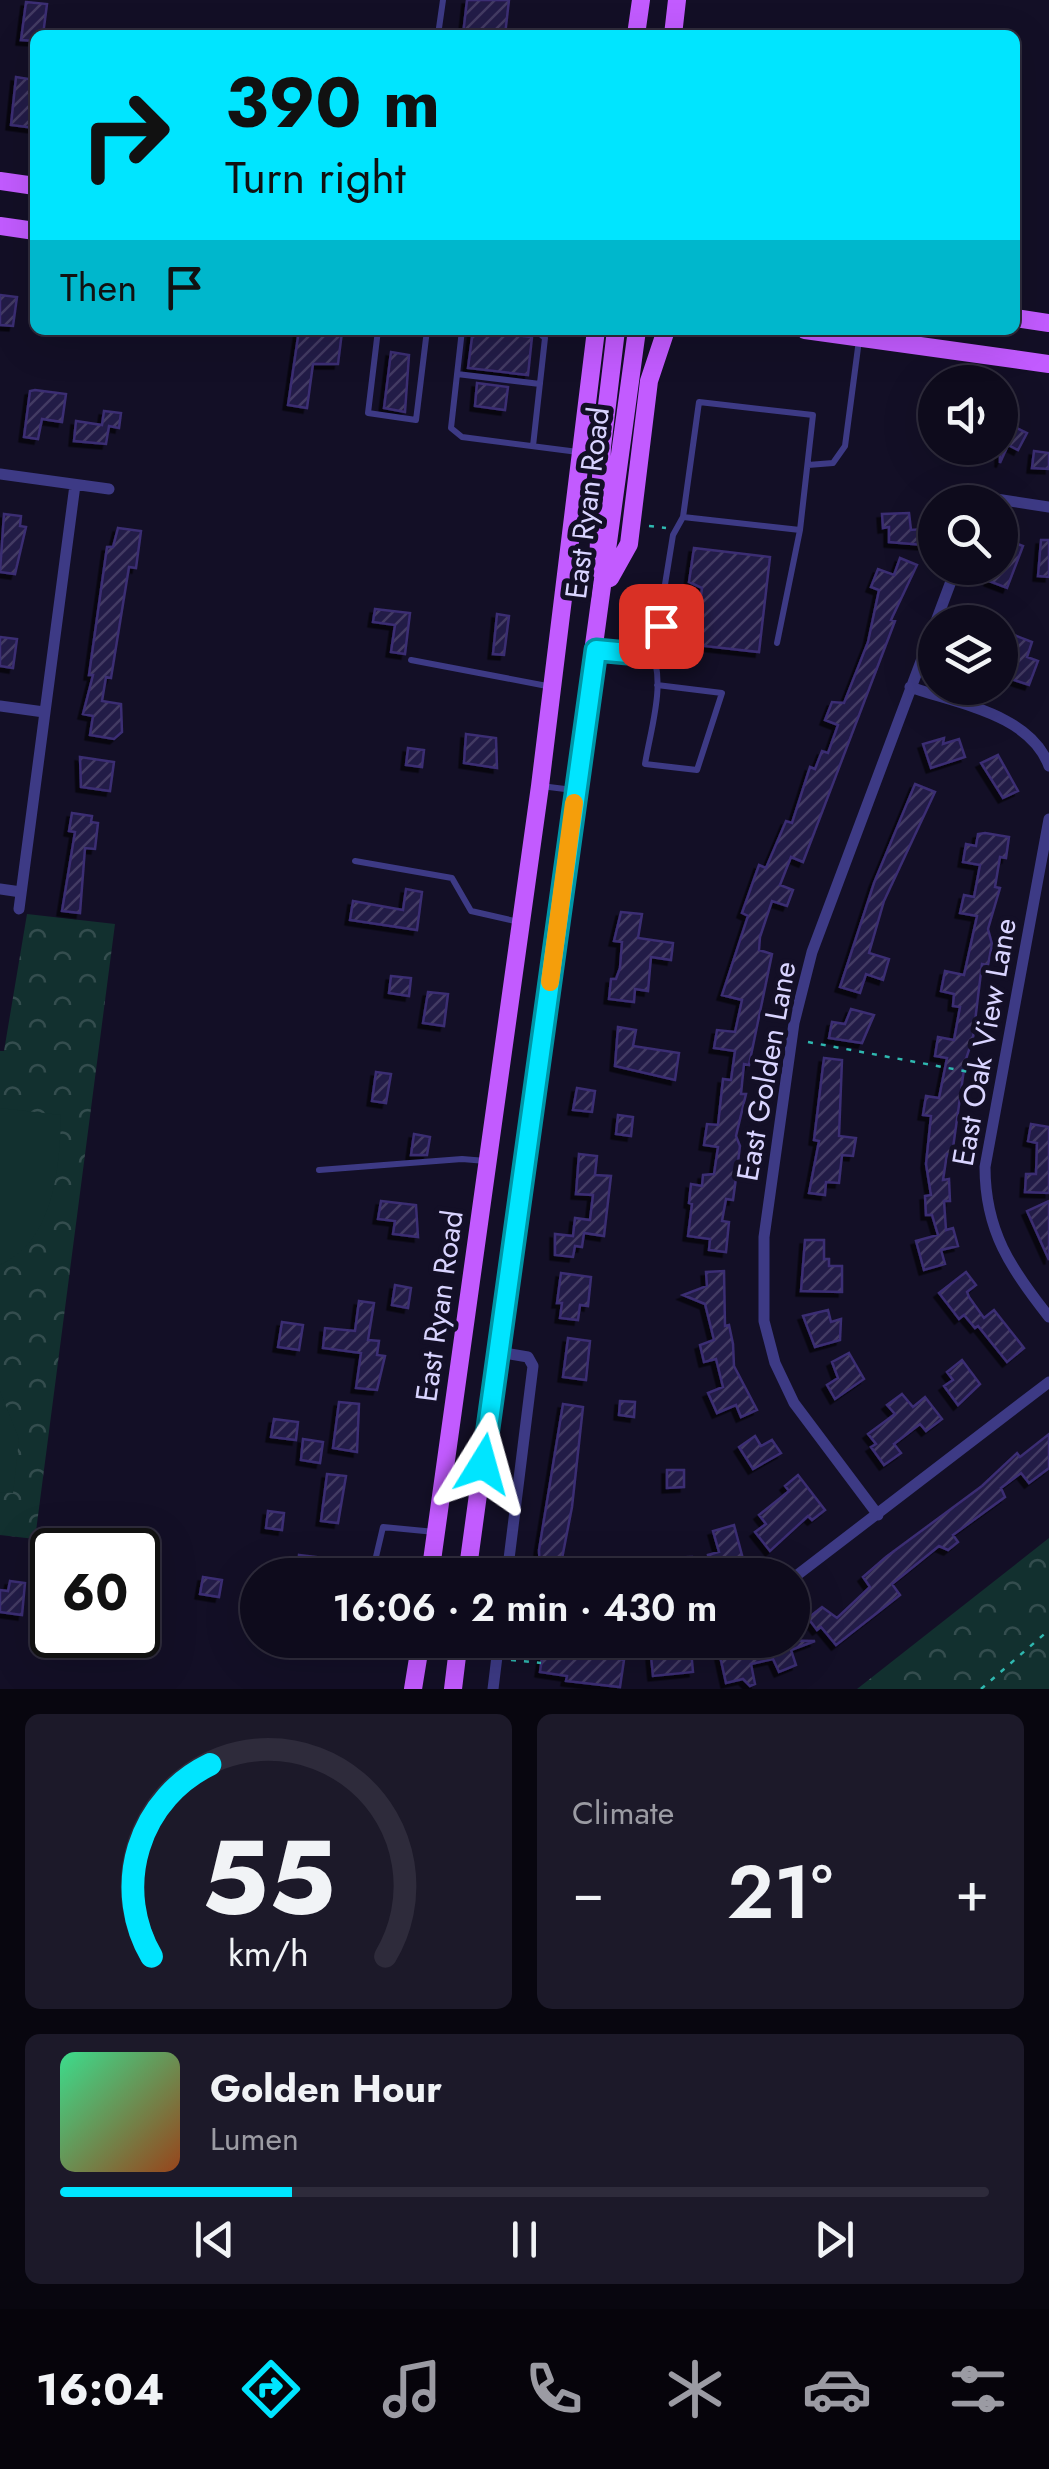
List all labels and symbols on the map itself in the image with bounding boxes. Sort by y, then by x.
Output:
street label: East Ryan Road [554,405,620,601]
pin [619,584,704,669]
street label: East Oak View Lane [941,915,1027,1169]
street label: East Golden Lane [726,958,806,1184]
street label: East Ryan Road [404,1207,474,1405]
position arrow [431,1412,535,1516]
speed limit sign: 60 [30,1528,160,1658]

